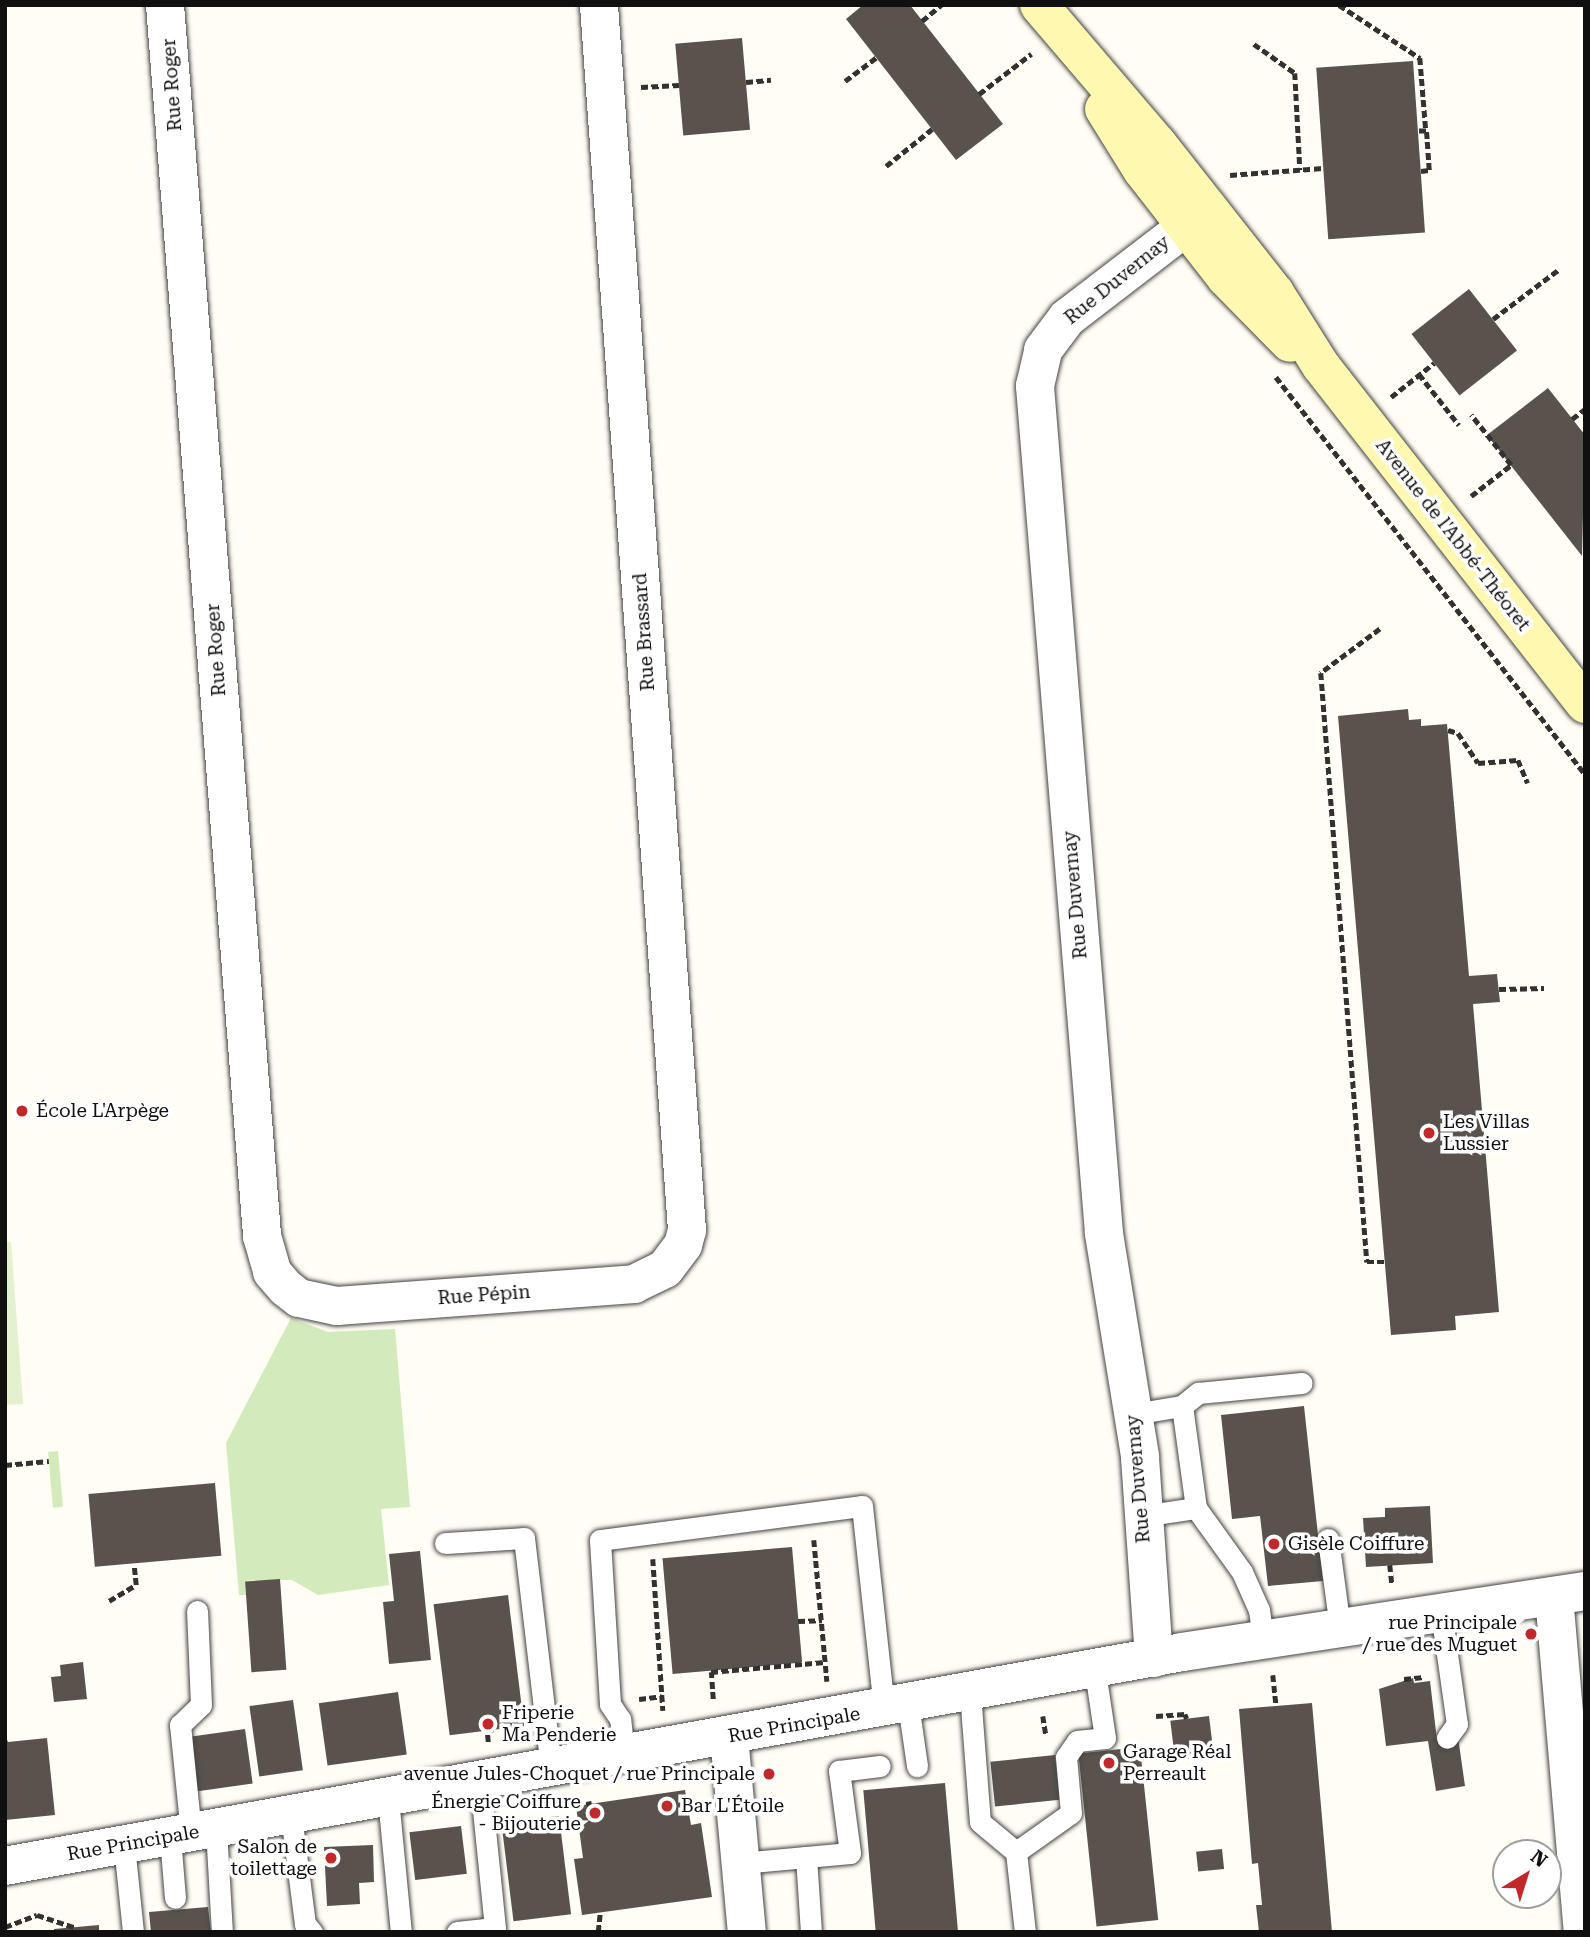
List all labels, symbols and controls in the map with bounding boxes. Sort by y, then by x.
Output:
street label: Rue Roger [157,38,187,132]
street label: Rue Duvernay [1060,231,1174,329]
street label: Avenue de l'Abbé-Théoret [1371,434,1535,636]
street label: Rue Brassard [628,572,660,692]
street label: Rue Roger [201,603,231,697]
street label: Rue Duvernay [1058,830,1092,960]
place label: École L'Arpège [36,1100,169,1122]
marker: École L'Arpège [14,1103,30,1119]
place label: Les Villas Lussier [1443,1111,1530,1155]
marker: Les Villas Lussier [1421,1125,1437,1141]
street label: Rue Pépin [437,1280,531,1310]
street label: Rue Duvernay [1121,1414,1155,1544]
place label: Gisèle Coiffure [1288,1533,1424,1555]
marker: Gisèle Coiffure [1266,1536,1282,1552]
place label: rue Principale / rue des Muguet [1363,1612,1517,1656]
marker: rue Principale / rue des Muguet [1523,1626,1539,1642]
place label: Friperie Ma Penderie [502,1702,616,1746]
street label: Rue Principale [726,1702,862,1748]
marker: Friperie Ma Penderie [480,1716,496,1732]
place label: Garage Réal Perreault [1123,1741,1231,1785]
marker: Garage Réal Perreault [1101,1755,1117,1771]
place label: avenue Jules-Choquet / rue Principale [404,1763,755,1785]
marker: avenue Jules-Choquet / rue Principale [761,1766,777,1782]
place label: Énergie Coiffure - Bijouterie [431,1791,581,1835]
place label: Bar L'Étoile [681,1795,784,1817]
marker: Bar L'Étoile [659,1798,675,1814]
marker: Énergie Coiffure - Bijouterie [587,1805,603,1821]
street label: Rue Principale [65,1820,201,1866]
place label: Salon de toilettage [231,1836,317,1880]
north arrow [1492,1839,1562,1909]
text: N [1526,1845,1552,1872]
marker: Salon de toilettage [323,1850,339,1866]

